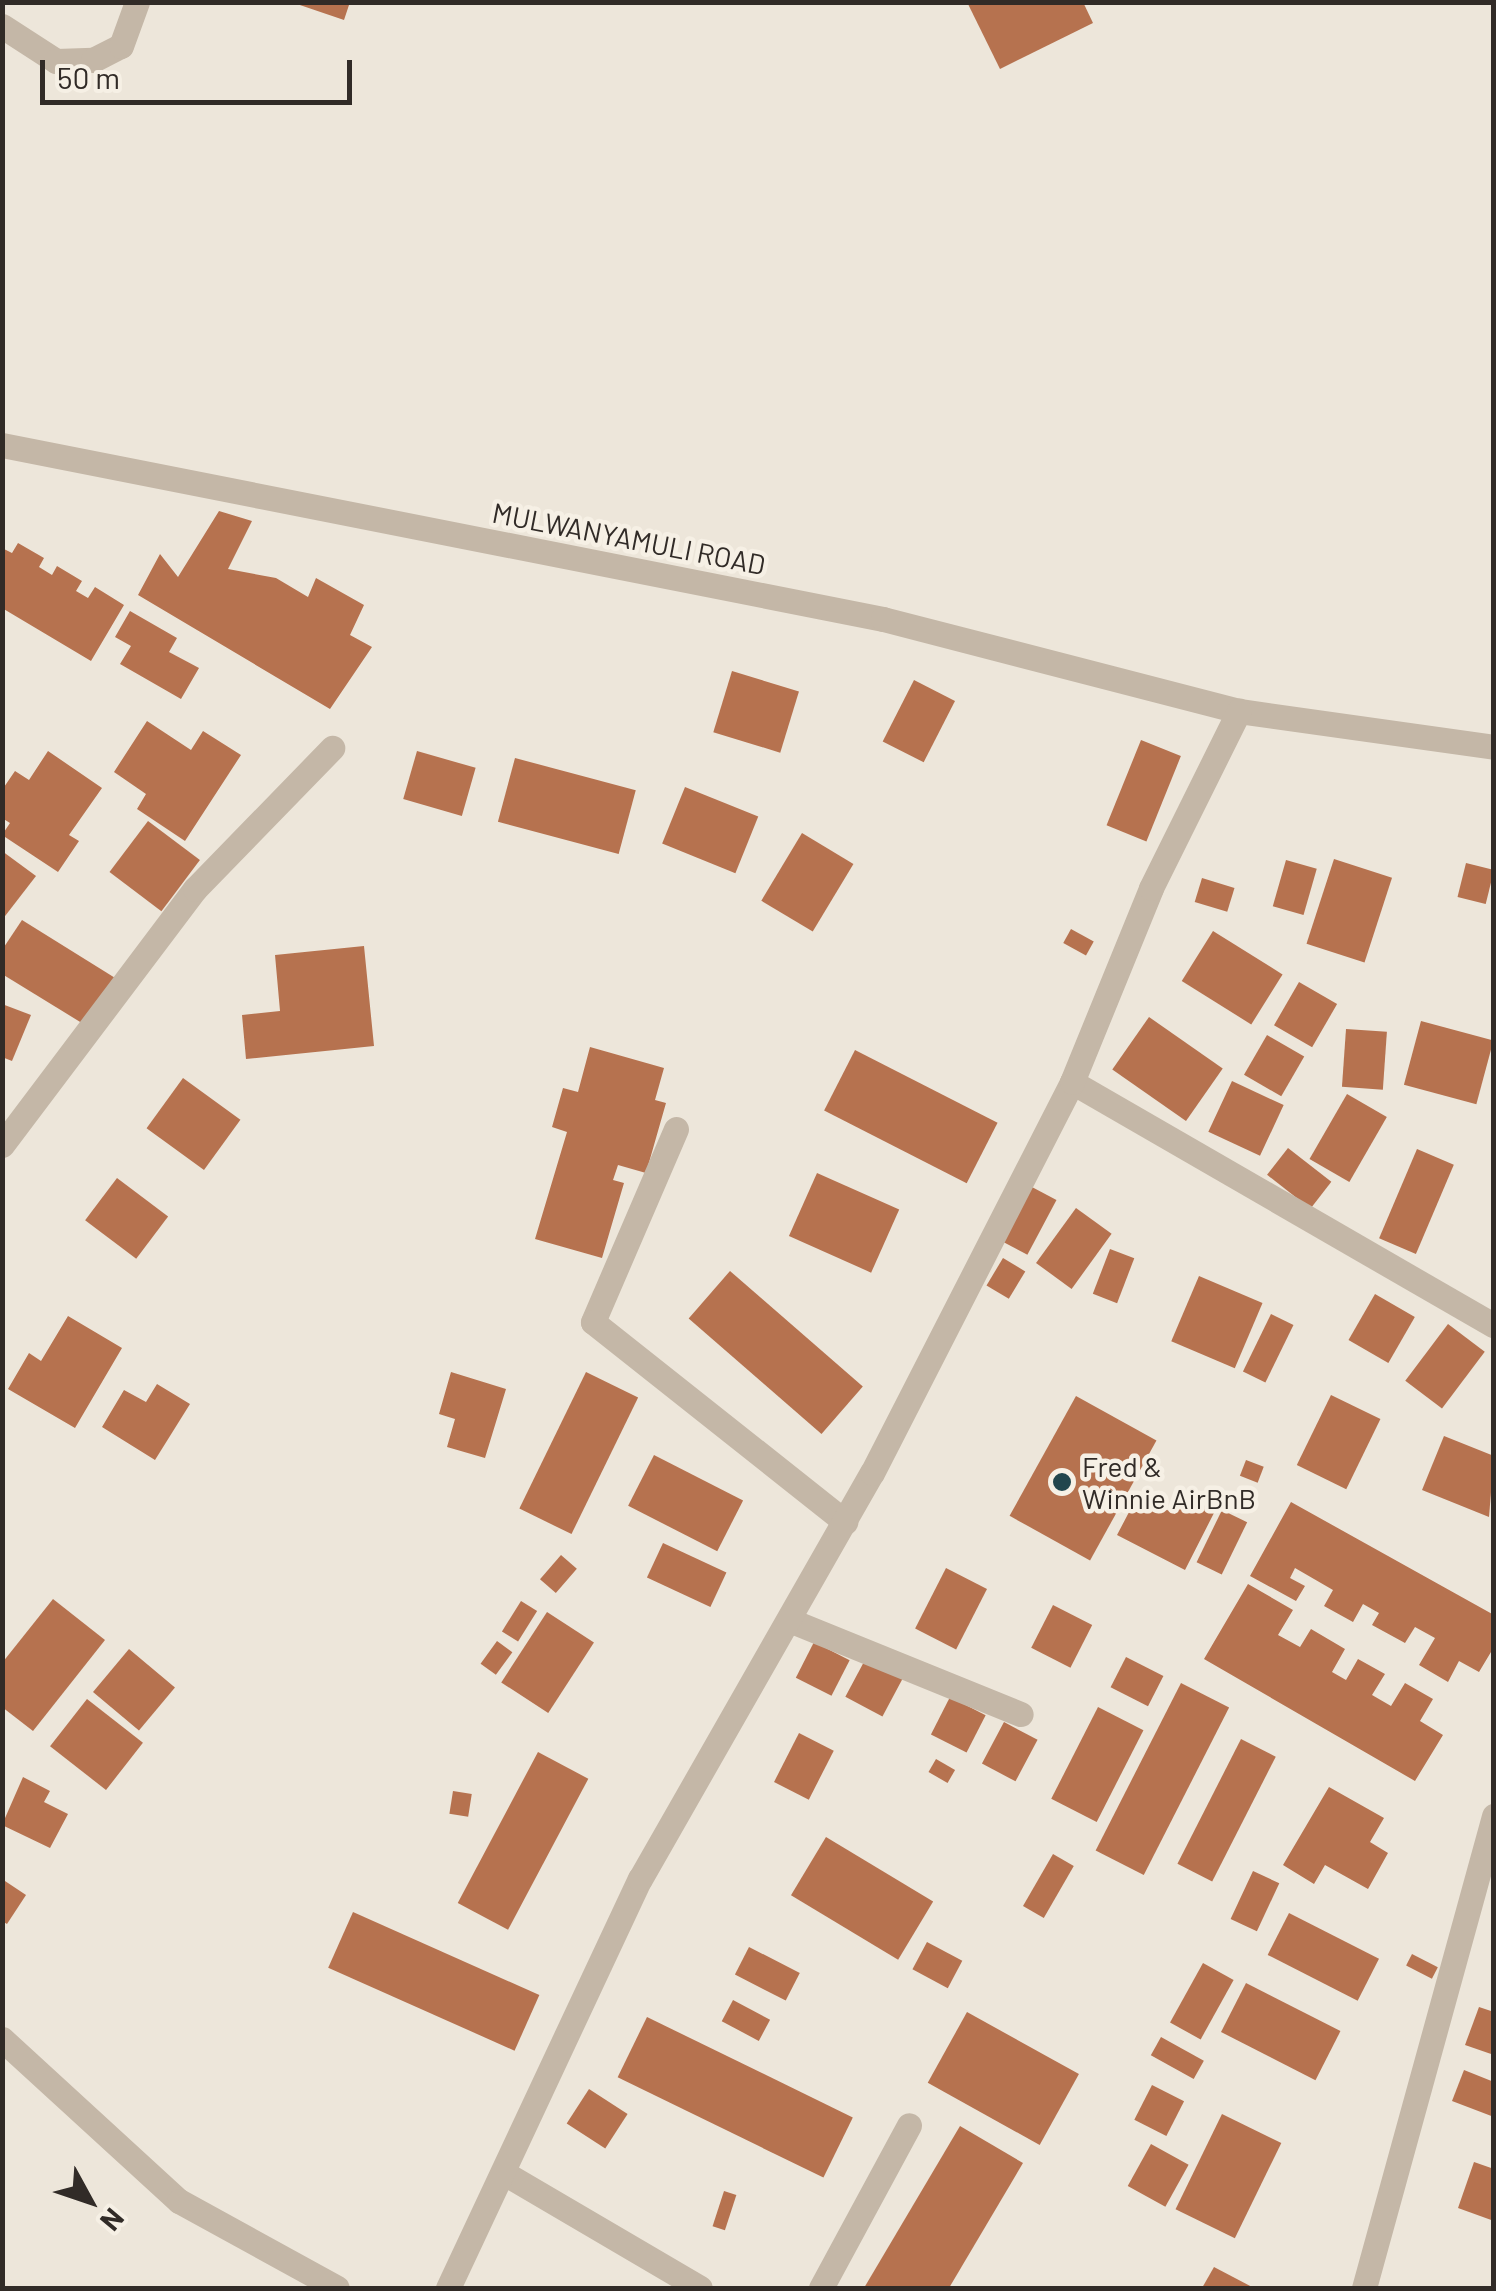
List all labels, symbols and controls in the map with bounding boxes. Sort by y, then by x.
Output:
scale bar [45,40,358,102]
text: 50 m [57,59,120,95]
street label: MULWANYAMULI ROAD [490,495,768,581]
place label: Fred & Winnie AirBnB [1082,1449,1256,1515]
marker: Fred & Winnie AirBnB [1051,1471,1073,1493]
north arrow [40,2151,140,2251]
text: N [94,2202,132,2238]

